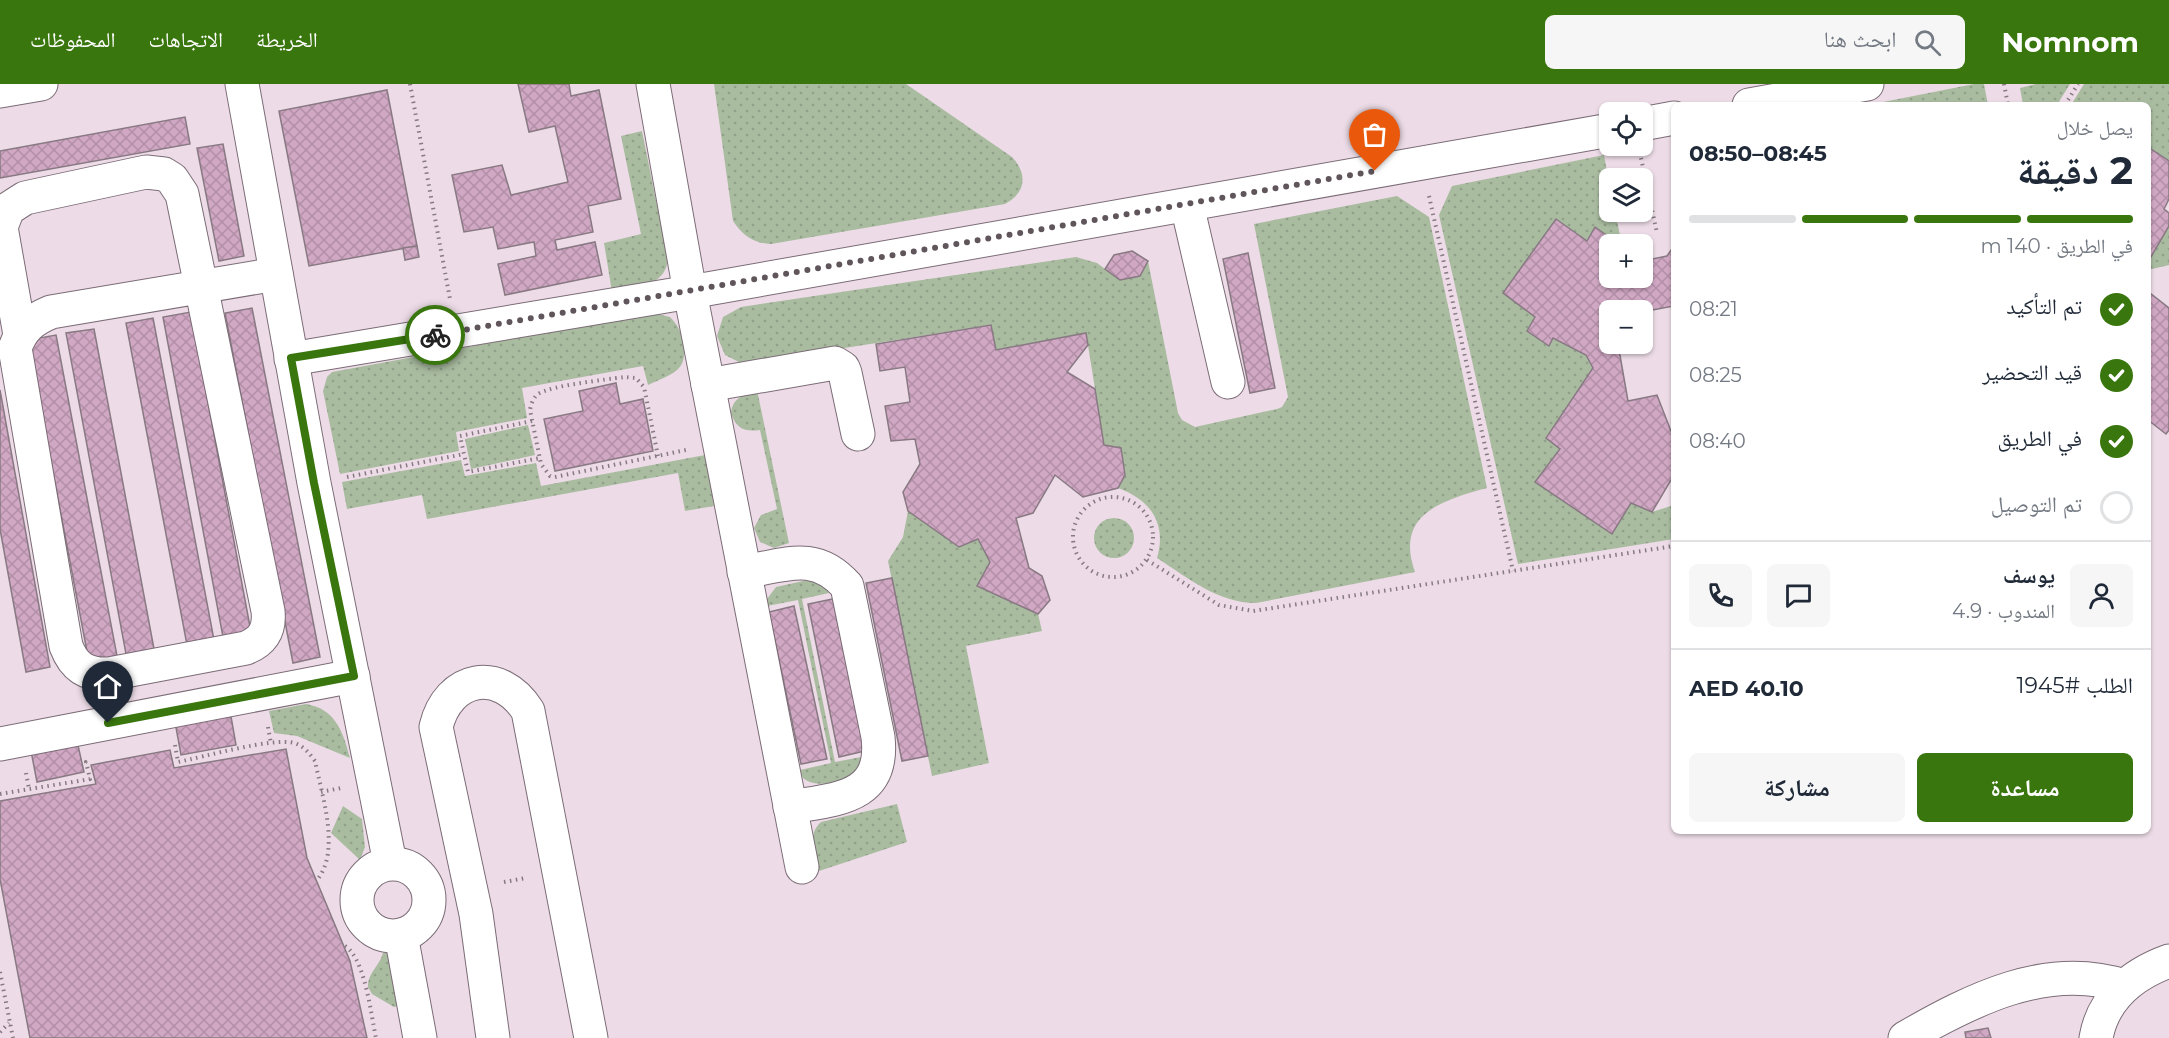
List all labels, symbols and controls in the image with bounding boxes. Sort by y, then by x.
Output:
search box [1545,15,1965,69]
text: Nomnom [2001,25,2139,59]
text: ابحث هنا [1824,26,1896,53]
icon: search [1911,26,1944,59]
text: المحفوظات [30,27,115,52]
text: الاتجاهات [148,27,223,52]
text: الخريطة [256,27,318,52]
map controls [1599,102,1653,354]
button: locate [1599,102,1653,156]
pin [1349,109,1400,171]
text: يصل خلال [2057,116,2133,140]
icon: bag [1358,118,1391,151]
text: 08:45–08:50 [1689,140,1827,167]
text: 2 دقيقة [2017,146,2133,194]
button: layers [1599,168,1653,222]
button: + [1599,234,1653,288]
text: في الطريق · 140 m [1981,234,2133,258]
text: تم التأكيد [2006,293,2082,320]
icon: check [2100,293,2133,326]
text: 08:21 [1689,297,1738,321]
button: − [1599,300,1653,354]
courier [405,305,465,365]
icon: bike [419,319,452,352]
text: قيد التحضير [1982,359,2082,386]
icon: check [2100,359,2133,392]
text: 08:25 [1689,363,1742,387]
text: في الطريق [1998,425,2082,452]
icon: check [2100,425,2133,458]
text: 08:40 [1689,429,1746,453]
text: تم التوصيل [1991,491,2082,518]
text: يوسف [2003,562,2055,589]
button: phone [1689,564,1752,627]
button: chat [1767,564,1830,627]
button: person [2070,564,2133,627]
text: المندوب · 4.9 [1952,599,2055,623]
pin [82,661,133,723]
icon: home [91,670,124,703]
text: الطلب #1945 [2017,672,2133,699]
text: AED 40.10 [1689,675,1804,702]
button: مشاركة [1689,753,1905,822]
button: مساعدة [1917,753,2133,822]

